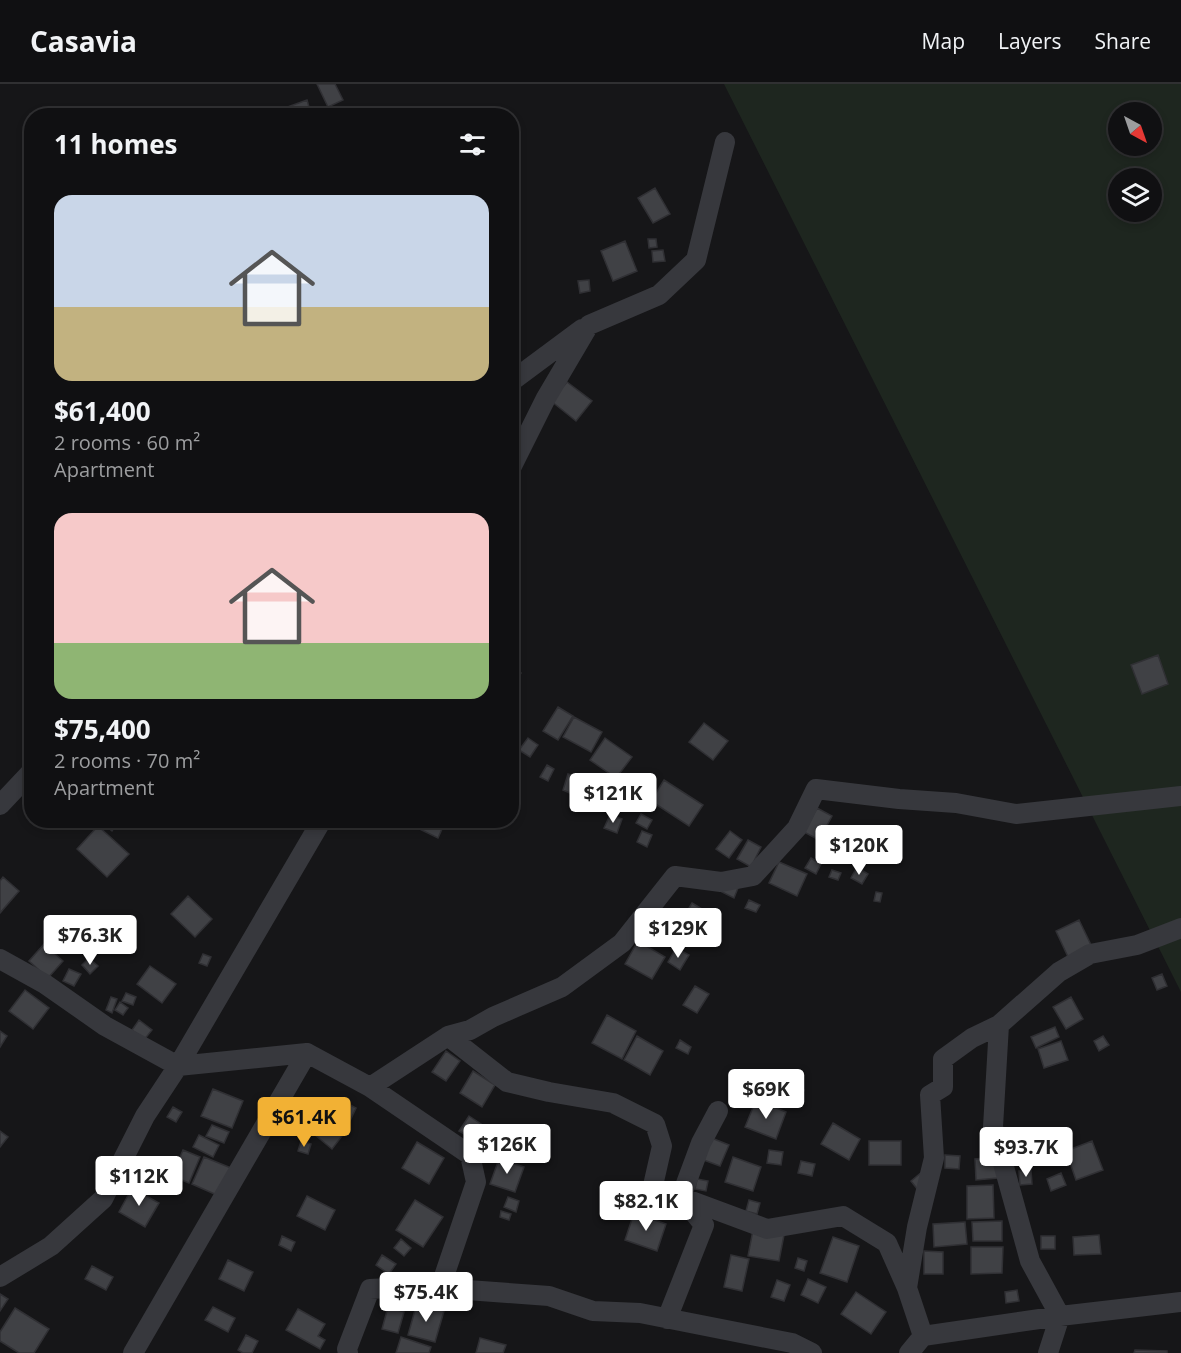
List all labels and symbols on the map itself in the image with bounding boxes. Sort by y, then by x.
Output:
north arrow [1108,102,1162,156]
pin: $121K [571,773,655,824]
pin: $120K [817,825,901,876]
pin: $129K [636,908,720,959]
pin: $76.3K [41,915,139,966]
pin: $69K [730,1069,802,1120]
pin: $61.4K [255,1097,353,1148]
pin: $126K [465,1124,549,1175]
pin: $93.7K [977,1127,1075,1178]
pin: $112K [97,1156,181,1207]
pin: $82.1K [597,1181,695,1232]
pin: $75.4K [377,1272,475,1323]

